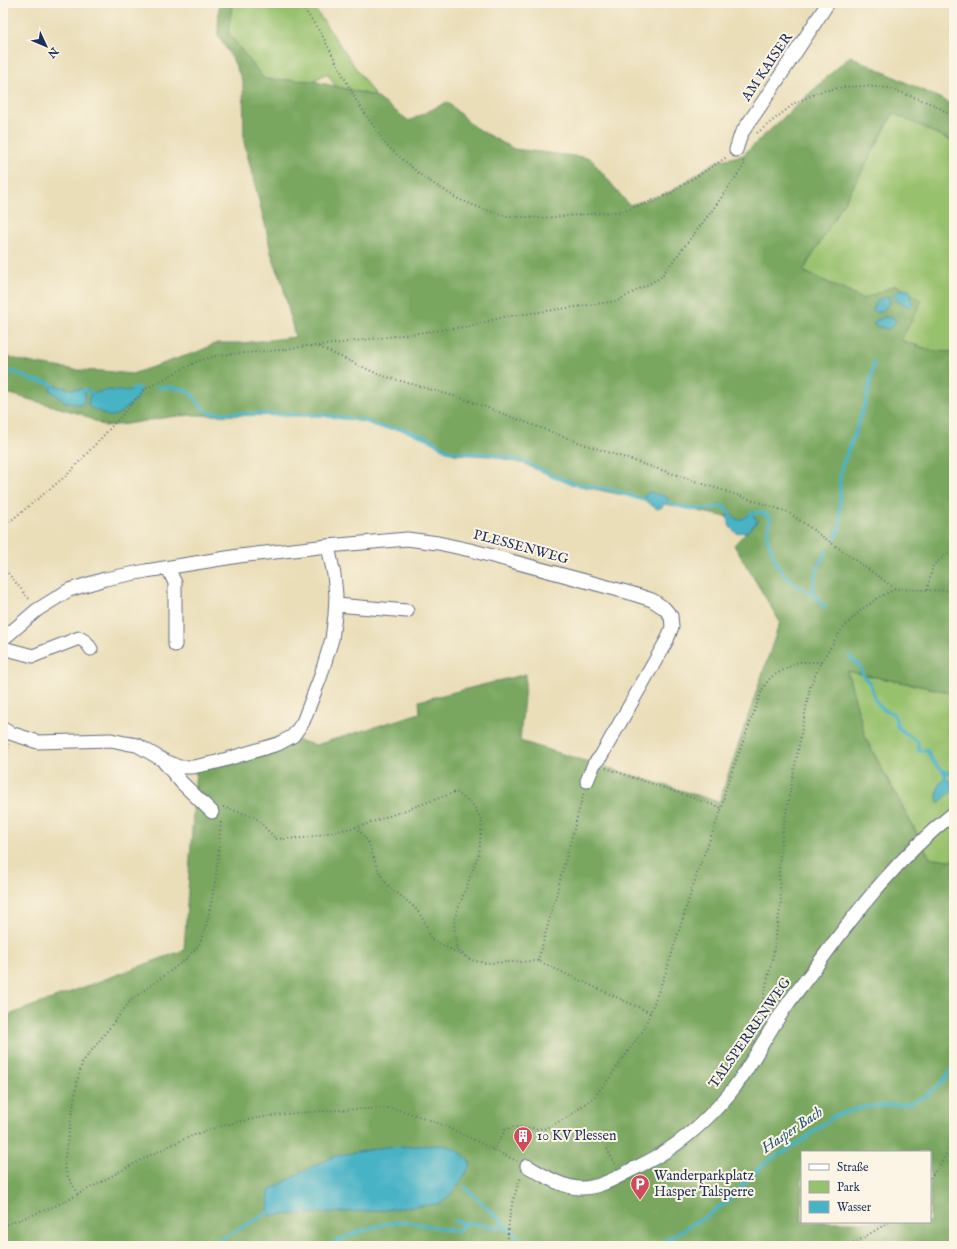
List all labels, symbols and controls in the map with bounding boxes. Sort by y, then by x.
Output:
north arrow [26,26,66,66]
street label: AM KAISER [737,29,797,106]
text: N [44,43,62,61]
street label: PLESSENWEG [471,526,572,569]
street label: TALSPERRENWEG [705,973,796,1092]
water label: Hasper Bach [757,1102,827,1158]
building icon: 10 KV Plessen [512,1125,534,1153]
place label: 10 KV Plessen [537,1127,617,1145]
legend [801,1151,931,1223]
text: Straße [837,1160,869,1175]
place label: Wanderparkplatz Hasper Talsperre [654,1167,754,1201]
parking icon: Wanderparkplatz Hasper Talsperre [629,1173,651,1201]
text: Park [837,1180,860,1195]
text: Wasser [837,1200,872,1215]

